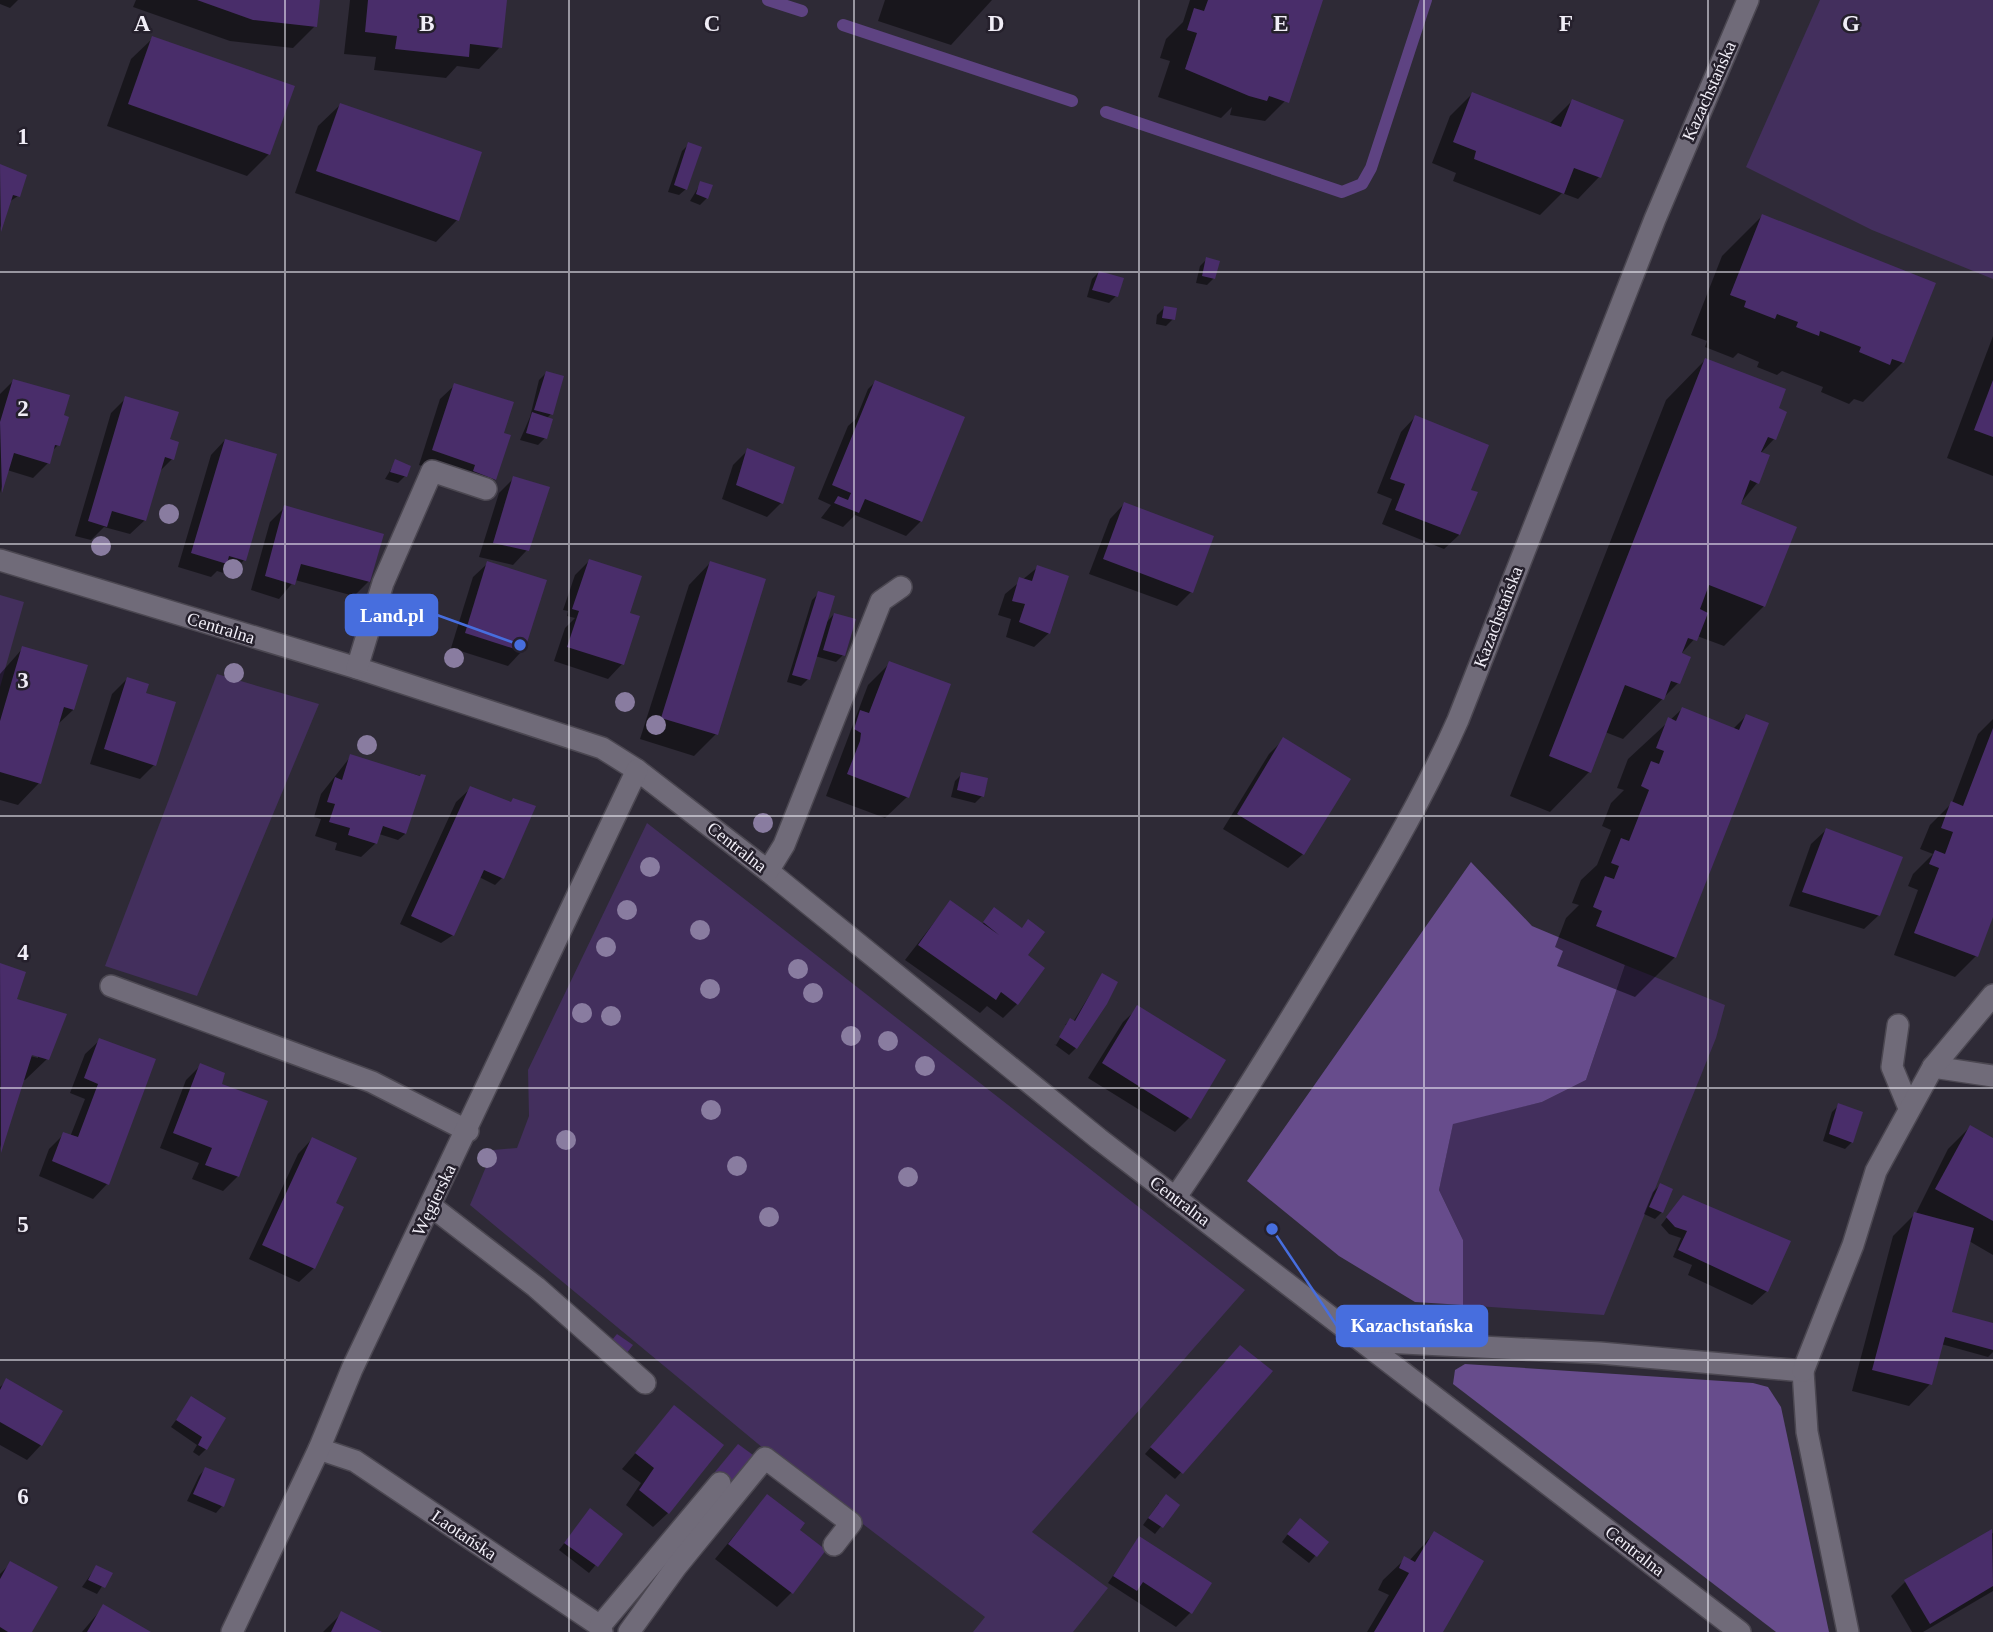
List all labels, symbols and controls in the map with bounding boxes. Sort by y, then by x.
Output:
text: A [134,11,151,36]
text: B [419,11,435,36]
text: C [704,11,720,36]
text: D [988,11,1004,36]
text: E [1273,11,1289,36]
text: F [1559,11,1573,36]
text: G [1842,11,1860,36]
street label: Kazachstańska [1678,38,1740,144]
text: 1 [17,124,29,149]
text: 2 [17,396,29,421]
street label: Kazachstańska [1469,563,1527,671]
callout: Land.pl [346,595,437,635]
text: Land.pl [360,605,424,626]
street label: Centralna [185,608,257,648]
text: 3 [17,668,29,693]
street label: Centralna [703,818,771,876]
text: 4 [17,940,29,965]
street label: Węgierska [408,1161,460,1239]
street label: Centralna [1146,1172,1214,1230]
text: 5 [17,1212,29,1237]
callout: Kazachstańska [1337,1306,1487,1346]
text: Kazachstańska [1351,1315,1474,1336]
text: 6 [17,1484,29,1509]
street label: Laotańska [428,1506,500,1564]
street label: Centralna [1601,1522,1669,1580]

